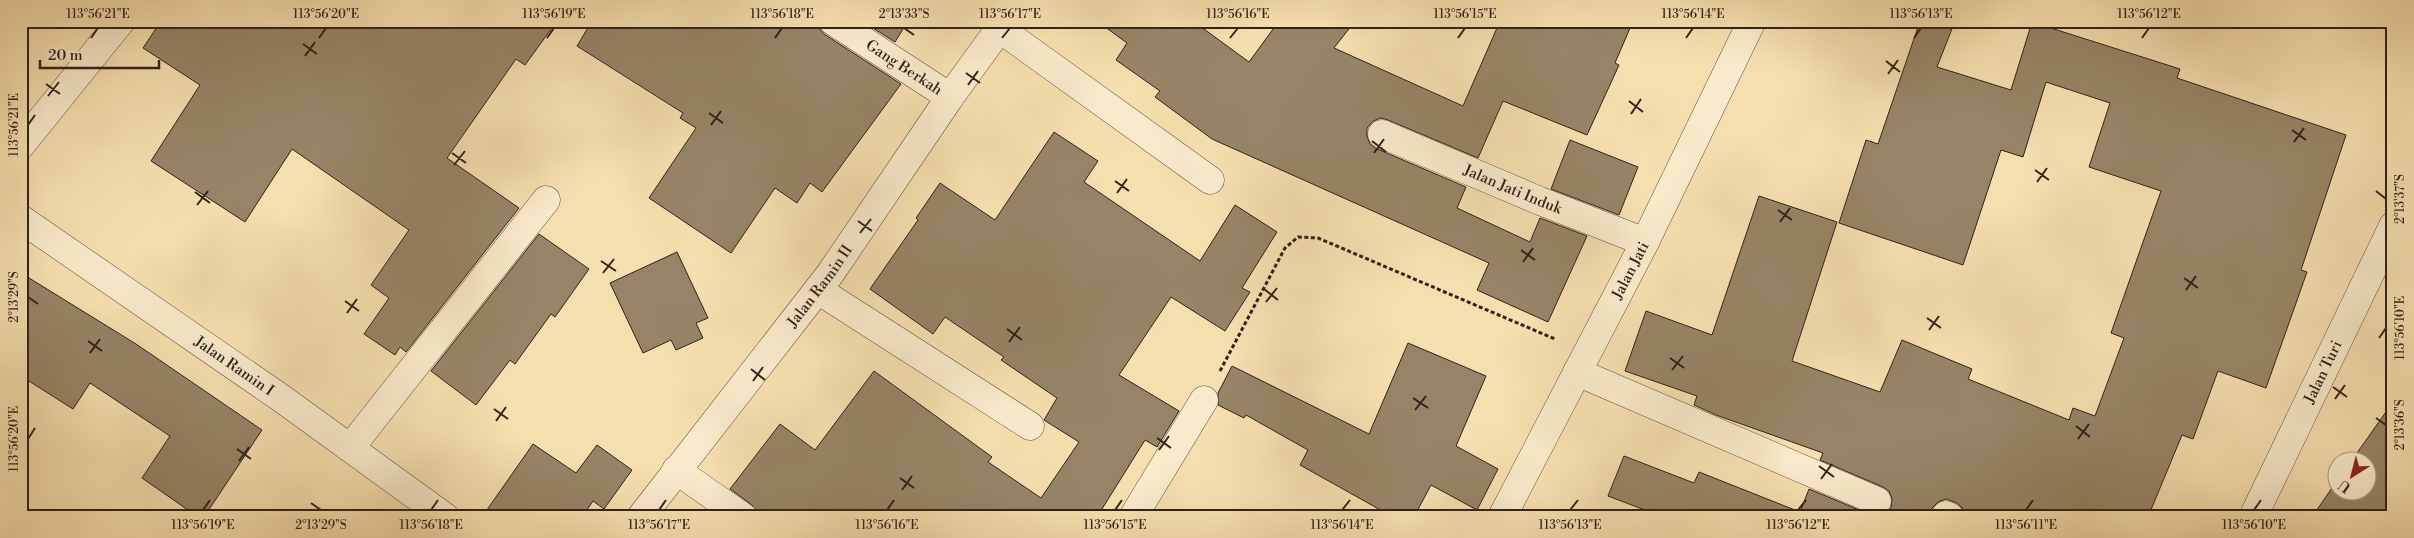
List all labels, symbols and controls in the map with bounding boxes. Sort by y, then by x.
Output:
text: 113°56'21"E [66,7,130,22]
text: 113°56'20"E [293,7,359,22]
text: 113°56'19"E [522,7,586,22]
text: 113°56'18"E [750,7,814,22]
text: 2°13'33"S [879,7,929,22]
text: 113°56'17"E [979,7,1041,22]
text: 113°56'16"E [1206,7,1270,22]
text: 113°56'15"E [1433,7,1497,22]
text: 113°56'14"E [1661,7,1725,22]
text: 113°56'13"E [1889,7,1953,22]
text: 113°56'12"E [2117,7,2181,22]
street label: Gang Berkah [862,36,946,100]
scale bar [40,38,159,70]
text: 20 m [48,46,83,65]
text: 113°56'21"E [7,93,22,157]
street label: Jalan Jati Induk [1460,160,1566,219]
text: 2°13'37"S [2393,174,2408,224]
street label: Jalan Jati [1607,239,1654,303]
street label: Jalan Ramin II [782,241,857,332]
text: 2°13'29"S [7,271,22,323]
text: 113°56'10"E [2393,296,2408,360]
street label: Jalan Ramin I [190,332,278,400]
street label: Jalan Turi [2300,337,2347,408]
text: 2°13'36"S [2393,399,2408,451]
text: 113°56'20"E [7,406,22,472]
north arrow [2326,450,2376,500]
text: U [2335,475,2355,496]
text: 113°56'19"E [171,518,235,533]
text: 2°13'29"S [295,518,347,533]
text: 113°56'18"E [399,518,463,533]
text: 113°56'17"E [628,518,690,533]
text: 113°56'16"E [855,518,919,533]
text: 113°56'15"E [1083,518,1147,533]
text: 113°56'14"E [1310,518,1374,533]
text: 113°56'13"E [1538,518,1602,533]
text: 113°56'12"E [1766,518,1830,533]
text: 113°56'11"E [1995,518,2057,533]
text: 113°56'10"E [2222,518,2286,533]

